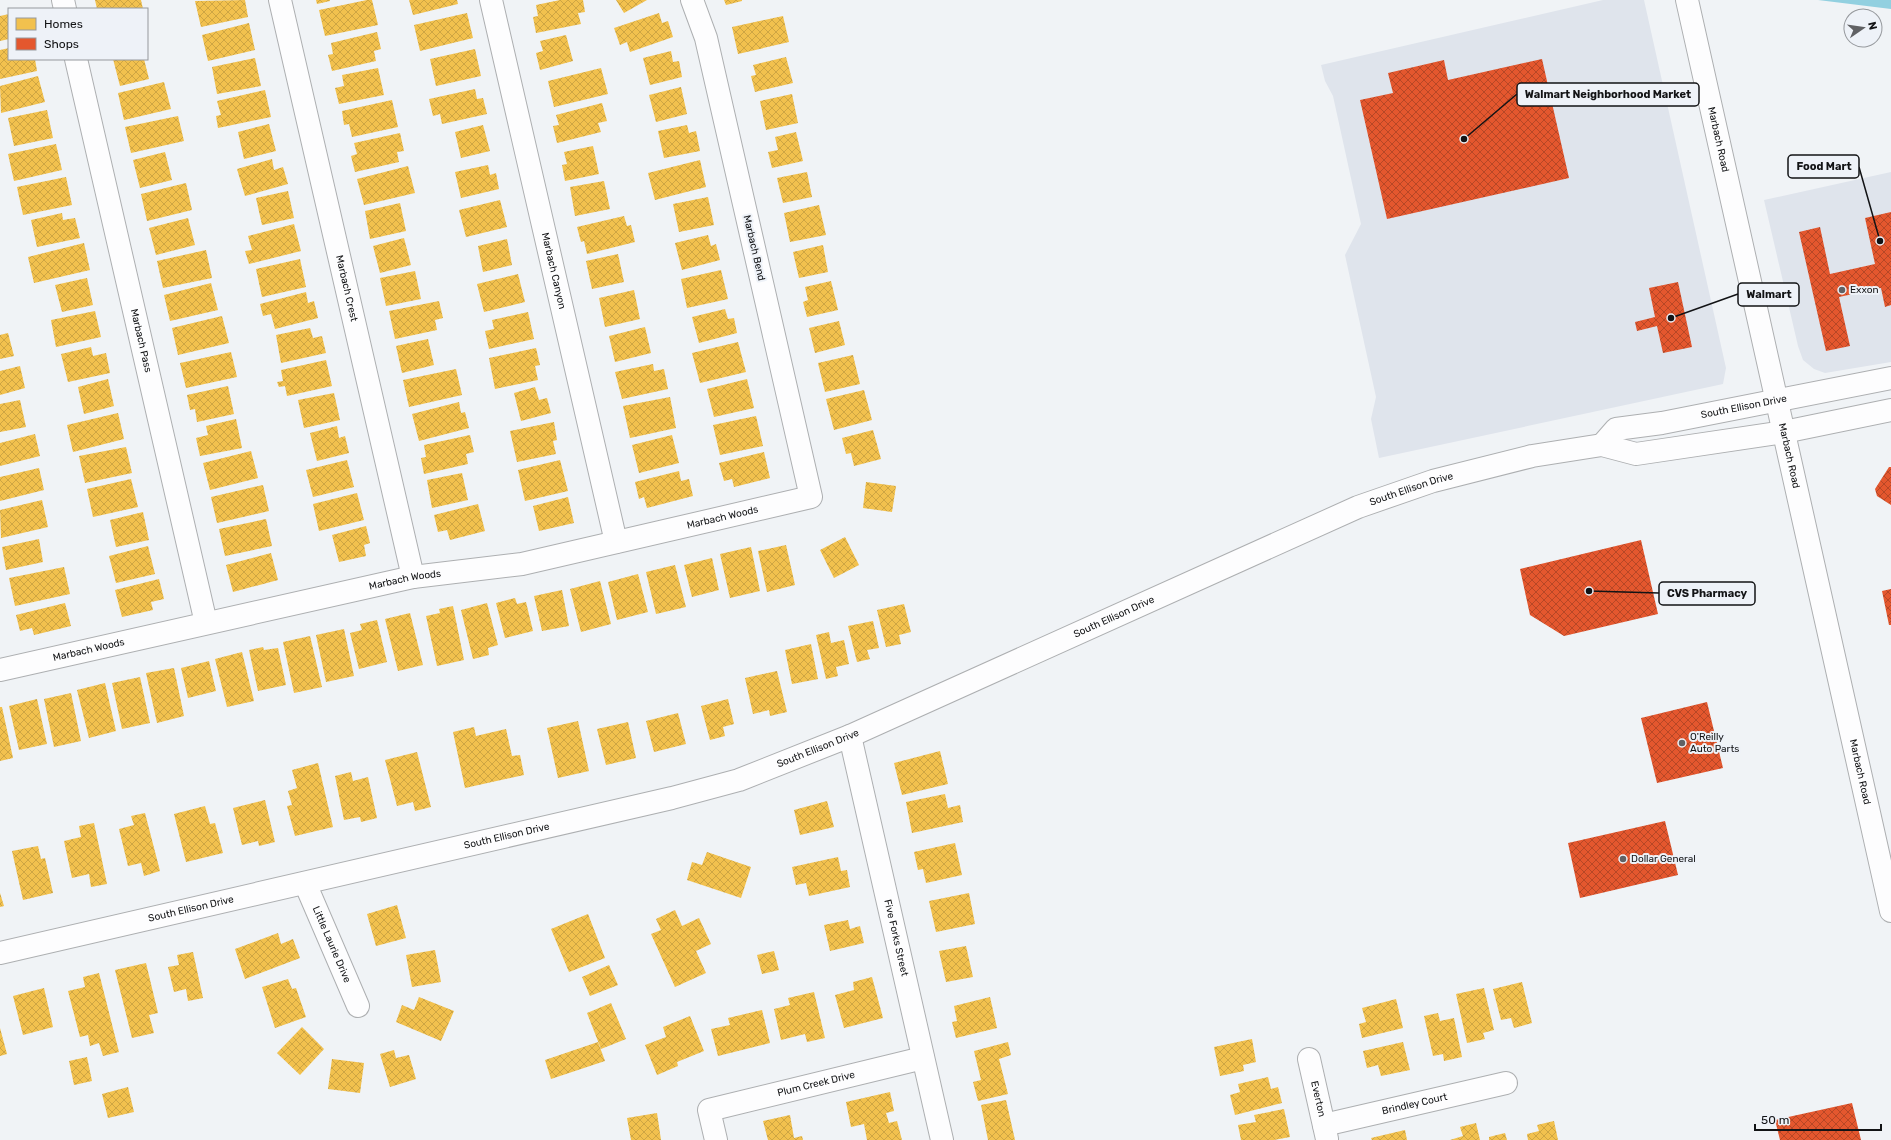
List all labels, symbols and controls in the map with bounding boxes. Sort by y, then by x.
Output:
legend [8,8,148,60]
north arrow [1843,8,1883,48]
text: Homes [44,17,83,31]
text: N [1865,21,1879,31]
text: Shops [44,37,79,51]
callout: Walmart Neighborhood Market [1517,83,1699,106]
text: Walmart Neighborhood Market [1525,88,1691,101]
street label: Marbach Road [1705,106,1731,173]
callout: Food Mart [1788,155,1859,178]
text: Food Mart [1796,160,1852,173]
street label: Marbach Bend [741,214,767,282]
street label: Marbach Canyon [539,231,568,310]
street label: Marbach Crest [333,254,360,323]
callout: Walmart [1738,283,1799,306]
place label: Exxon [1850,284,1879,296]
marker: Exxon [1837,285,1847,295]
text: Walmart [1746,288,1792,301]
street label: Marbach Pass [128,308,154,374]
street label: South Ellison Drive [1700,393,1788,421]
street label: Marbach Road [1776,422,1802,490]
street label: South Ellison Drive [1368,470,1455,509]
street label: Marbach Woods [686,503,760,532]
street label: Marbach Woods [368,568,442,593]
callout: CVS Pharmacy [1659,582,1755,605]
text: CVS Pharmacy [1667,587,1747,600]
street label: South Ellison Drive [1072,593,1157,640]
street label: Marbach Woods [52,636,126,664]
street label: South Ellison Drive [775,727,861,770]
place label: O'Reilly Auto Parts [1690,731,1739,755]
marker: O'Reilly Auto Parts [1677,738,1687,748]
street label: Marbach Road [1847,738,1873,806]
street label: South Ellison Drive [463,820,551,852]
place label: Dollar General [1631,853,1696,865]
marker: Dollar General [1618,854,1628,864]
street label: South Ellison Drive [147,893,235,925]
street label: Five Forks Street [881,898,911,978]
street label: Little Laurie Drive [310,905,353,985]
street label: Plum Creek Drive [776,1069,856,1099]
street label: Everton [1308,1080,1328,1118]
street label: Brindley Court [1381,1091,1449,1117]
scale bar [1755,1106,1881,1132]
text: 50 m [1761,1113,1789,1127]

